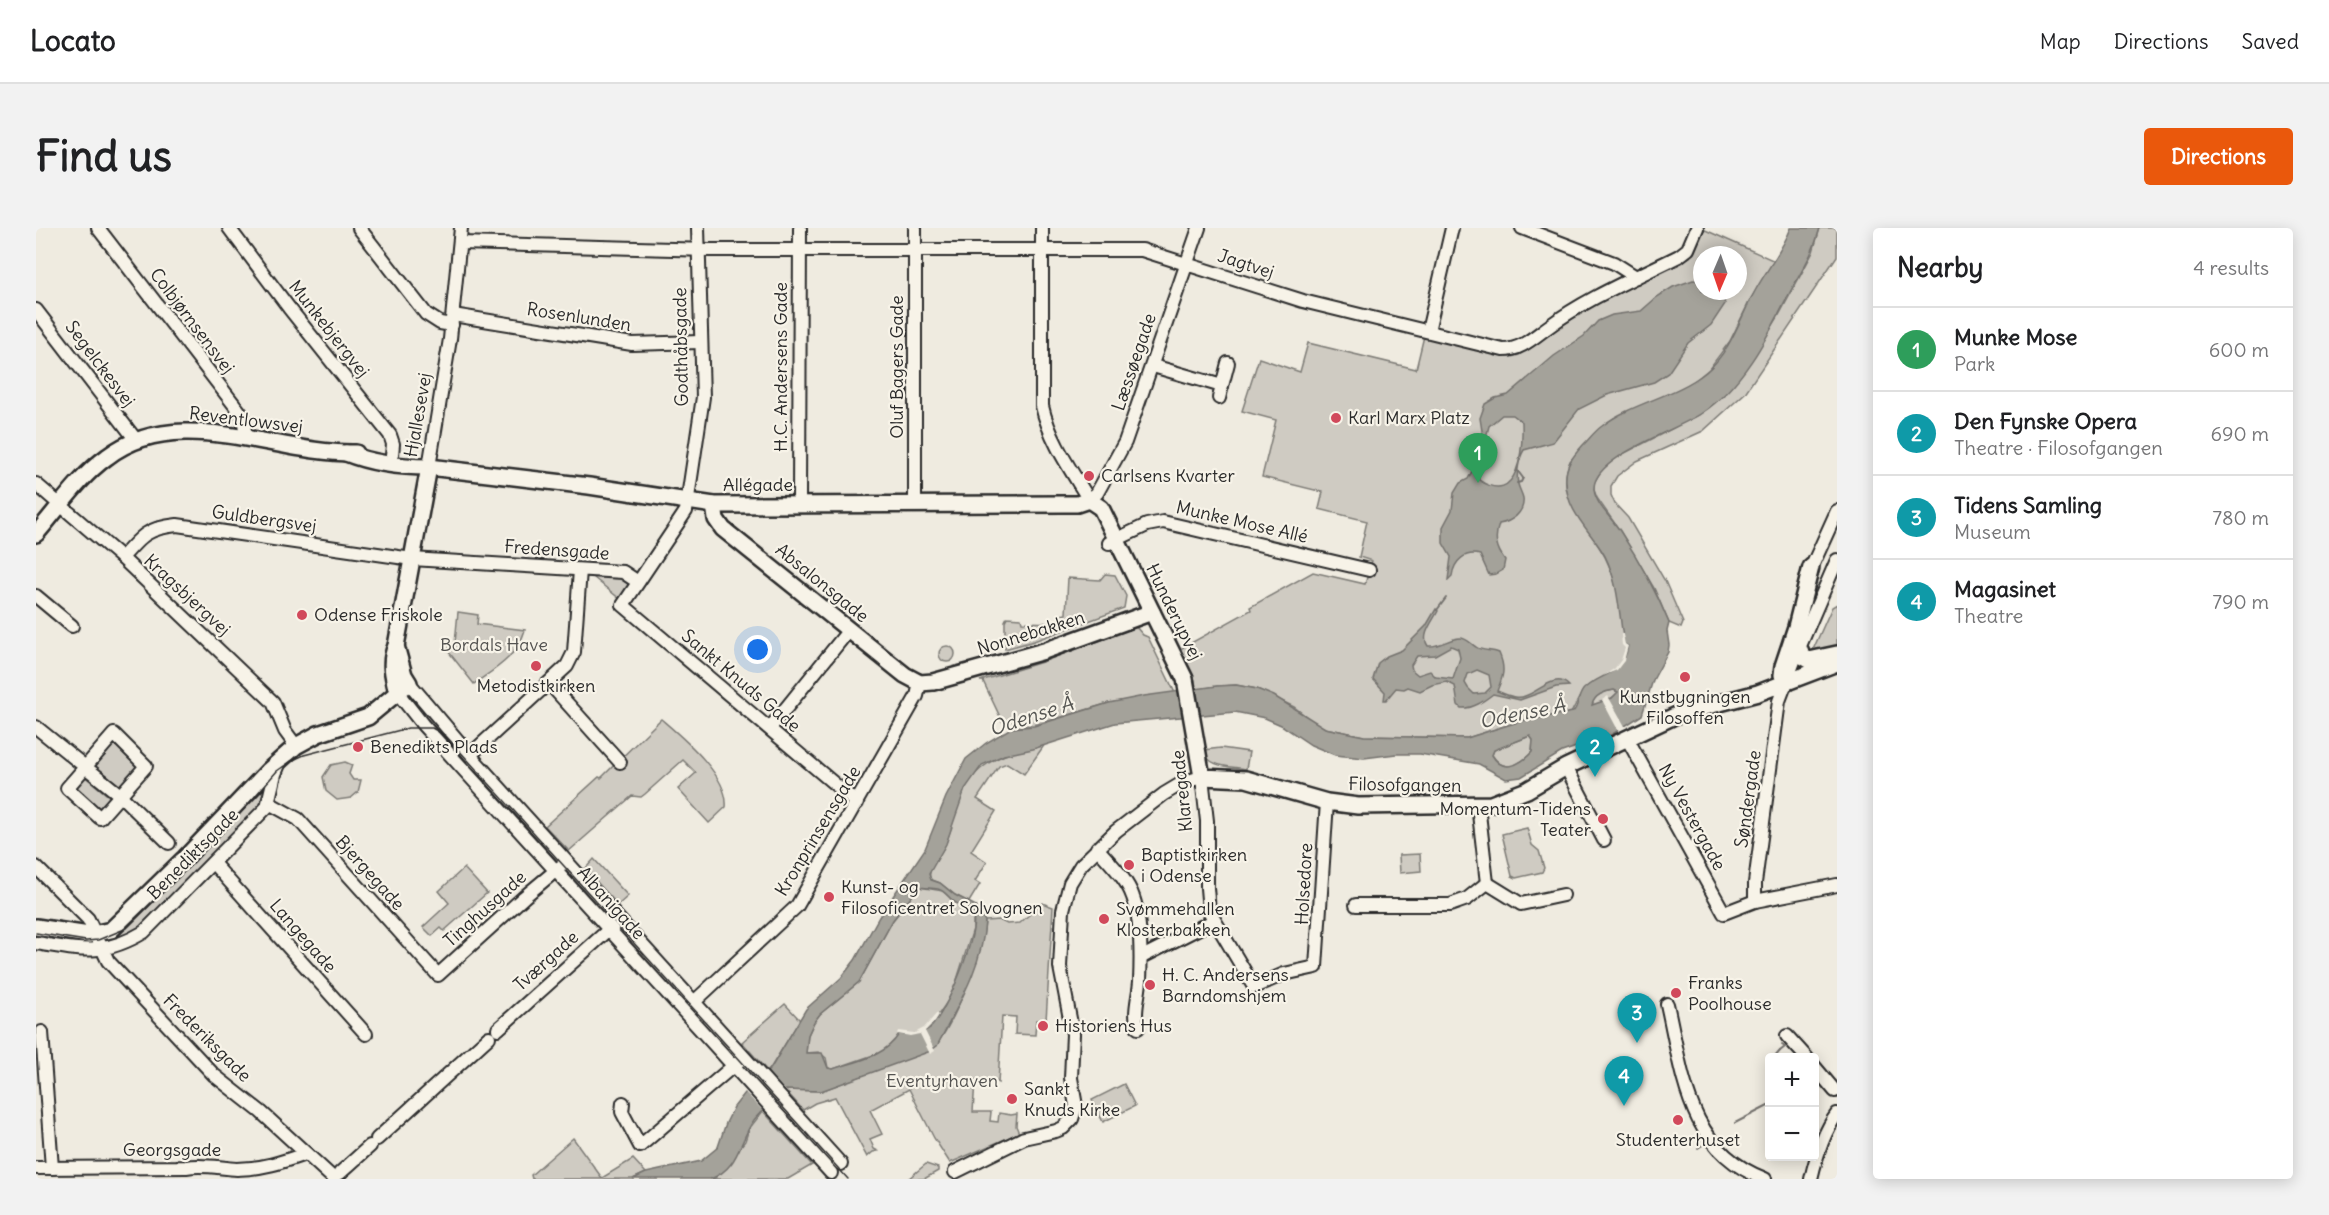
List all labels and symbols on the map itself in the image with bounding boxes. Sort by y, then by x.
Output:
street label: Jagtvej [1215,244,1277,283]
north arrow [1693,246,1747,300]
street label: Colbjørnsensvej [145,263,240,378]
street label: Munkebjergvej [284,275,375,382]
street label: H.C. Andersens Gade [769,282,792,452]
street label: Godthåbsgade [668,287,693,407]
street label: Oluf Bagers Gade [885,295,908,439]
street label: Rosenlunden [525,297,633,336]
street label: Læssøegade [1106,310,1161,414]
street label: Segelckesvej [61,316,140,411]
street label: Hjallesevej [399,371,436,459]
street label: Reventlowsvej [188,401,304,438]
place label: Karl Marx Platz [1348,406,1470,429]
marker: Karl Marx Platz [1329,411,1343,425]
pin: 1 [1458,434,1498,483]
place label: Carlsens Kvarter [1101,464,1236,487]
marker: Carlsens Kvarter [1082,469,1096,483]
street label: Allégade [723,473,793,496]
street label: Munke Mose Allé [1174,495,1310,548]
street label: Guldbergsvej [210,500,318,537]
street label: Fredensgade [504,534,610,565]
street label: Absalonsgade [771,538,874,627]
street label: Kragsbjergvej [139,549,235,641]
street label: Hunderupvej [1141,560,1208,664]
place label: Odense Friskole [314,603,443,626]
street label: Nonnebakken [974,605,1088,660]
marker: Odense Friskole [295,608,309,622]
street label: Sankt Knuds Gade [677,624,806,737]
park label: Bordals Have [440,633,548,656]
your location [743,635,772,664]
marker: Metodistkirken [529,659,543,673]
marker: Kunstbygningen Filosoffen [1678,670,1692,684]
place label: Metodistkirken [477,674,595,697]
place label: Kunstbygningen Filosoffen [1619,685,1751,729]
water label: Odense Å [986,690,1077,741]
water label: Odense Å [1477,692,1568,733]
pin: 2 [1576,728,1614,777]
place label: Benedikts Plads [370,735,498,758]
marker: Benedikts Plads [351,740,365,754]
street label: Klaregade [1166,749,1197,833]
street label: Søndergade [1729,749,1766,849]
street label: Ny Vestergade [1654,759,1731,874]
street label: Kronprinsensgade [770,761,866,900]
street label: Filosofgangen [1348,772,1462,797]
place label: Momentum-Tidens Teater [1439,797,1592,841]
street label: Benediktsgade [142,803,243,904]
marker: Momentum-Tidens Teater [1596,812,1610,826]
street label: Bjergegade [331,830,410,915]
street label: Holsedore [1290,842,1317,926]
place label: Baptistkirken i Odense [1141,843,1247,887]
marker: Baptistkirken i Odense [1122,858,1136,872]
street label: Albanigade [572,861,650,944]
street label: Tinghusgade [439,866,531,952]
place label: Kunst- og Filosoficentret Solvognen [841,875,1043,919]
marker: Kunst- og Filosoficentret Solvognen [822,890,836,904]
street label: Langegade [265,894,342,977]
place label: Svømmehallen Klosterbakken [1116,897,1235,941]
marker: Svømmehallen Klosterbakken [1097,912,1111,926]
street label: Tværgade [508,925,583,996]
place label: H. C. Andersens Barndomshjem [1162,963,1289,1007]
place label: Franks Poolhouse [1688,971,1772,1015]
marker: H. C. Andersens Barndomshjem [1143,978,1157,992]
marker: Franks Poolhouse [1669,986,1683,1000]
street label: Frederiksgade [158,989,256,1087]
pin: 3 [1618,994,1656,1043]
place label: Historiens Hus [1055,1014,1172,1037]
marker: Historiens Hus [1036,1019,1050,1033]
pin: 4 [1604,1056,1644,1106]
park label: Eventyrhaven [886,1069,998,1092]
place label: Sankt Knuds Kirke [1024,1077,1120,1121]
marker: Sankt Knuds Kirke [1005,1092,1019,1106]
marker: Studenterhuset [1671,1113,1685,1127]
place label: Studenterhuset [1616,1128,1740,1151]
street label: Georgsgade [123,1138,221,1161]

